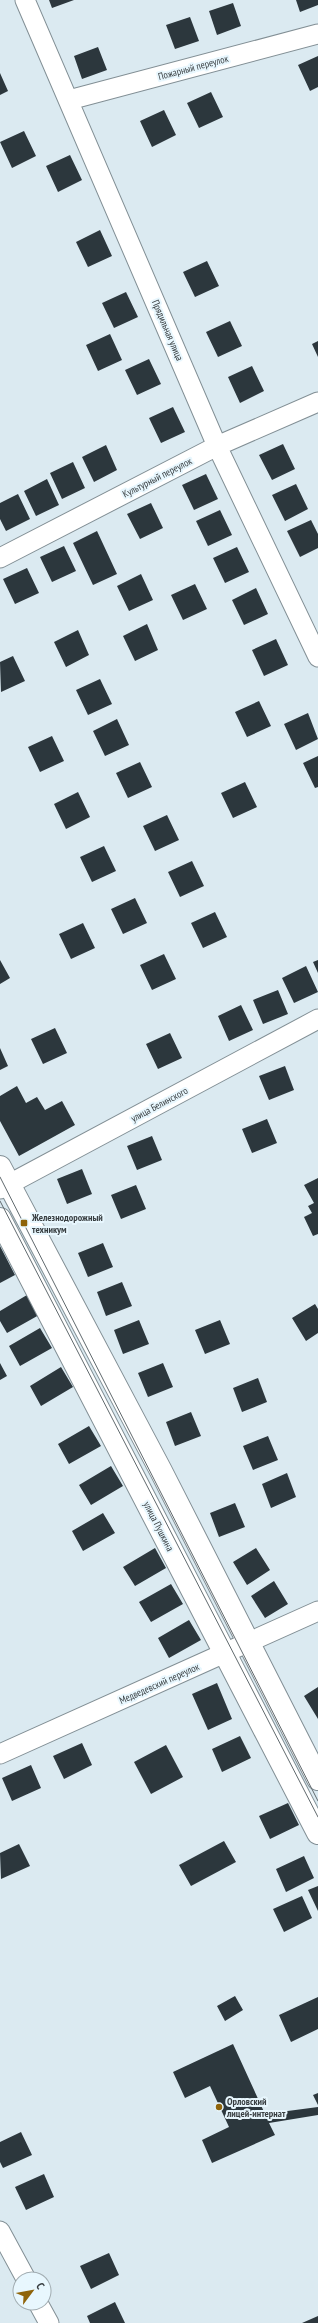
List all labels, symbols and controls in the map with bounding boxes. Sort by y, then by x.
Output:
street label: Пожарный переулок [157,52,230,83]
street label: Прядильная улица [149,298,186,363]
street label: Культурный переулок [120,454,194,501]
street label: улица Белинского [129,1084,190,1125]
place label: Железнодорожный техникум [31,1211,103,1236]
marker: Железнодорожный техникум [19,1218,29,1228]
street label: улица Пушкина [140,1499,177,1553]
street label: Медведевский переулок [117,1660,201,1707]
place label: Орловский лицей-интернат [226,2095,286,2120]
marker: Орловский лицей-интернат [214,2102,224,2112]
north arrow [12,2271,52,2311]
text: С [33,2280,48,2292]

